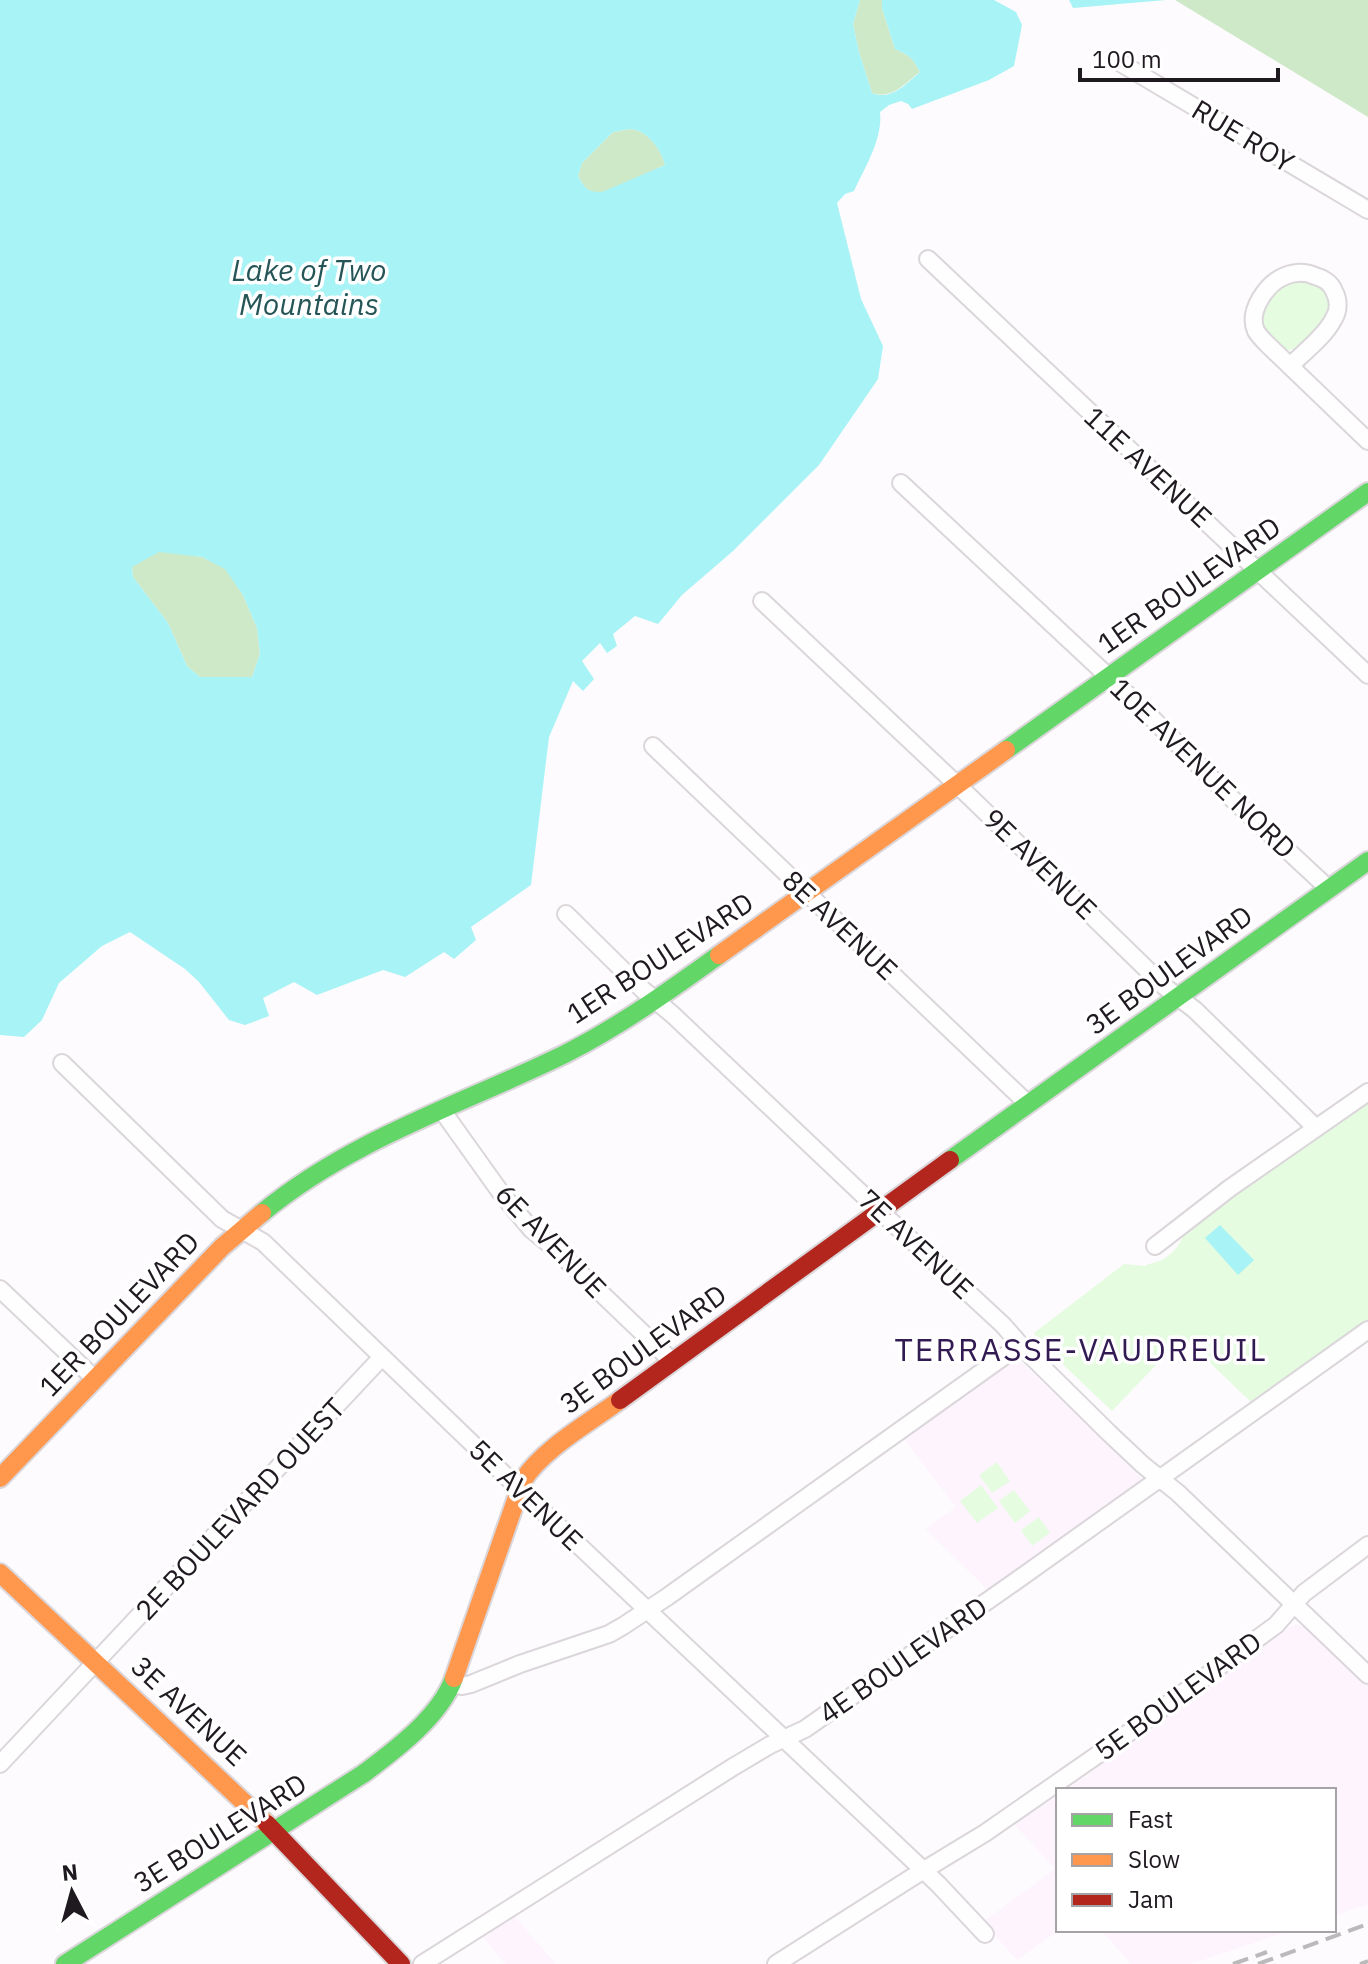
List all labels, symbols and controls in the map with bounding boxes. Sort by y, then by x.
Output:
scale bar [1080,32,1278,82]
text: 100 m [1092,43,1162,75]
street label: RUE ROY [1185,91,1301,181]
water label: Lake of Two Mountains [231,250,387,323]
street label: 11E AVENUE [1077,398,1220,535]
street label: 1ER BOULEVARD [1090,508,1288,662]
street label: 10E AVENUE NORD [1102,669,1304,866]
street label: 9E AVENUE [975,800,1105,927]
street label: 8E AVENUE [775,862,906,988]
street label: 1ER BOULEVARD [559,883,760,1032]
street label: 3E BOULEVARD [1078,897,1259,1043]
street label: 6E AVENUE [488,1176,615,1306]
street label: 7E AVENUE [851,1181,982,1307]
street label: 1ER BOULEVARD [31,1223,207,1404]
street label: 3E BOULEVARD [552,1276,733,1422]
district label: TERRASSE-VAUDREUIL [894,1328,1268,1370]
street label: 2E BOULEVARD OUEST [127,1390,352,1628]
street label: 5E AVENUE [461,1431,591,1558]
street label: 4E BOULEVARD [811,1588,994,1731]
street label: 5E BOULEVARD [1087,1623,1268,1769]
street label: 3E AVENUE [124,1648,255,1774]
street label: 3E BOULEVARD [126,1765,313,1901]
legend [1056,1788,1336,1932]
text: Fast [1128,1803,1173,1835]
text: Slow [1128,1843,1180,1875]
north arrow [32,1852,112,1932]
text: N [60,1856,79,1887]
text: Jam [1128,1883,1174,1915]

